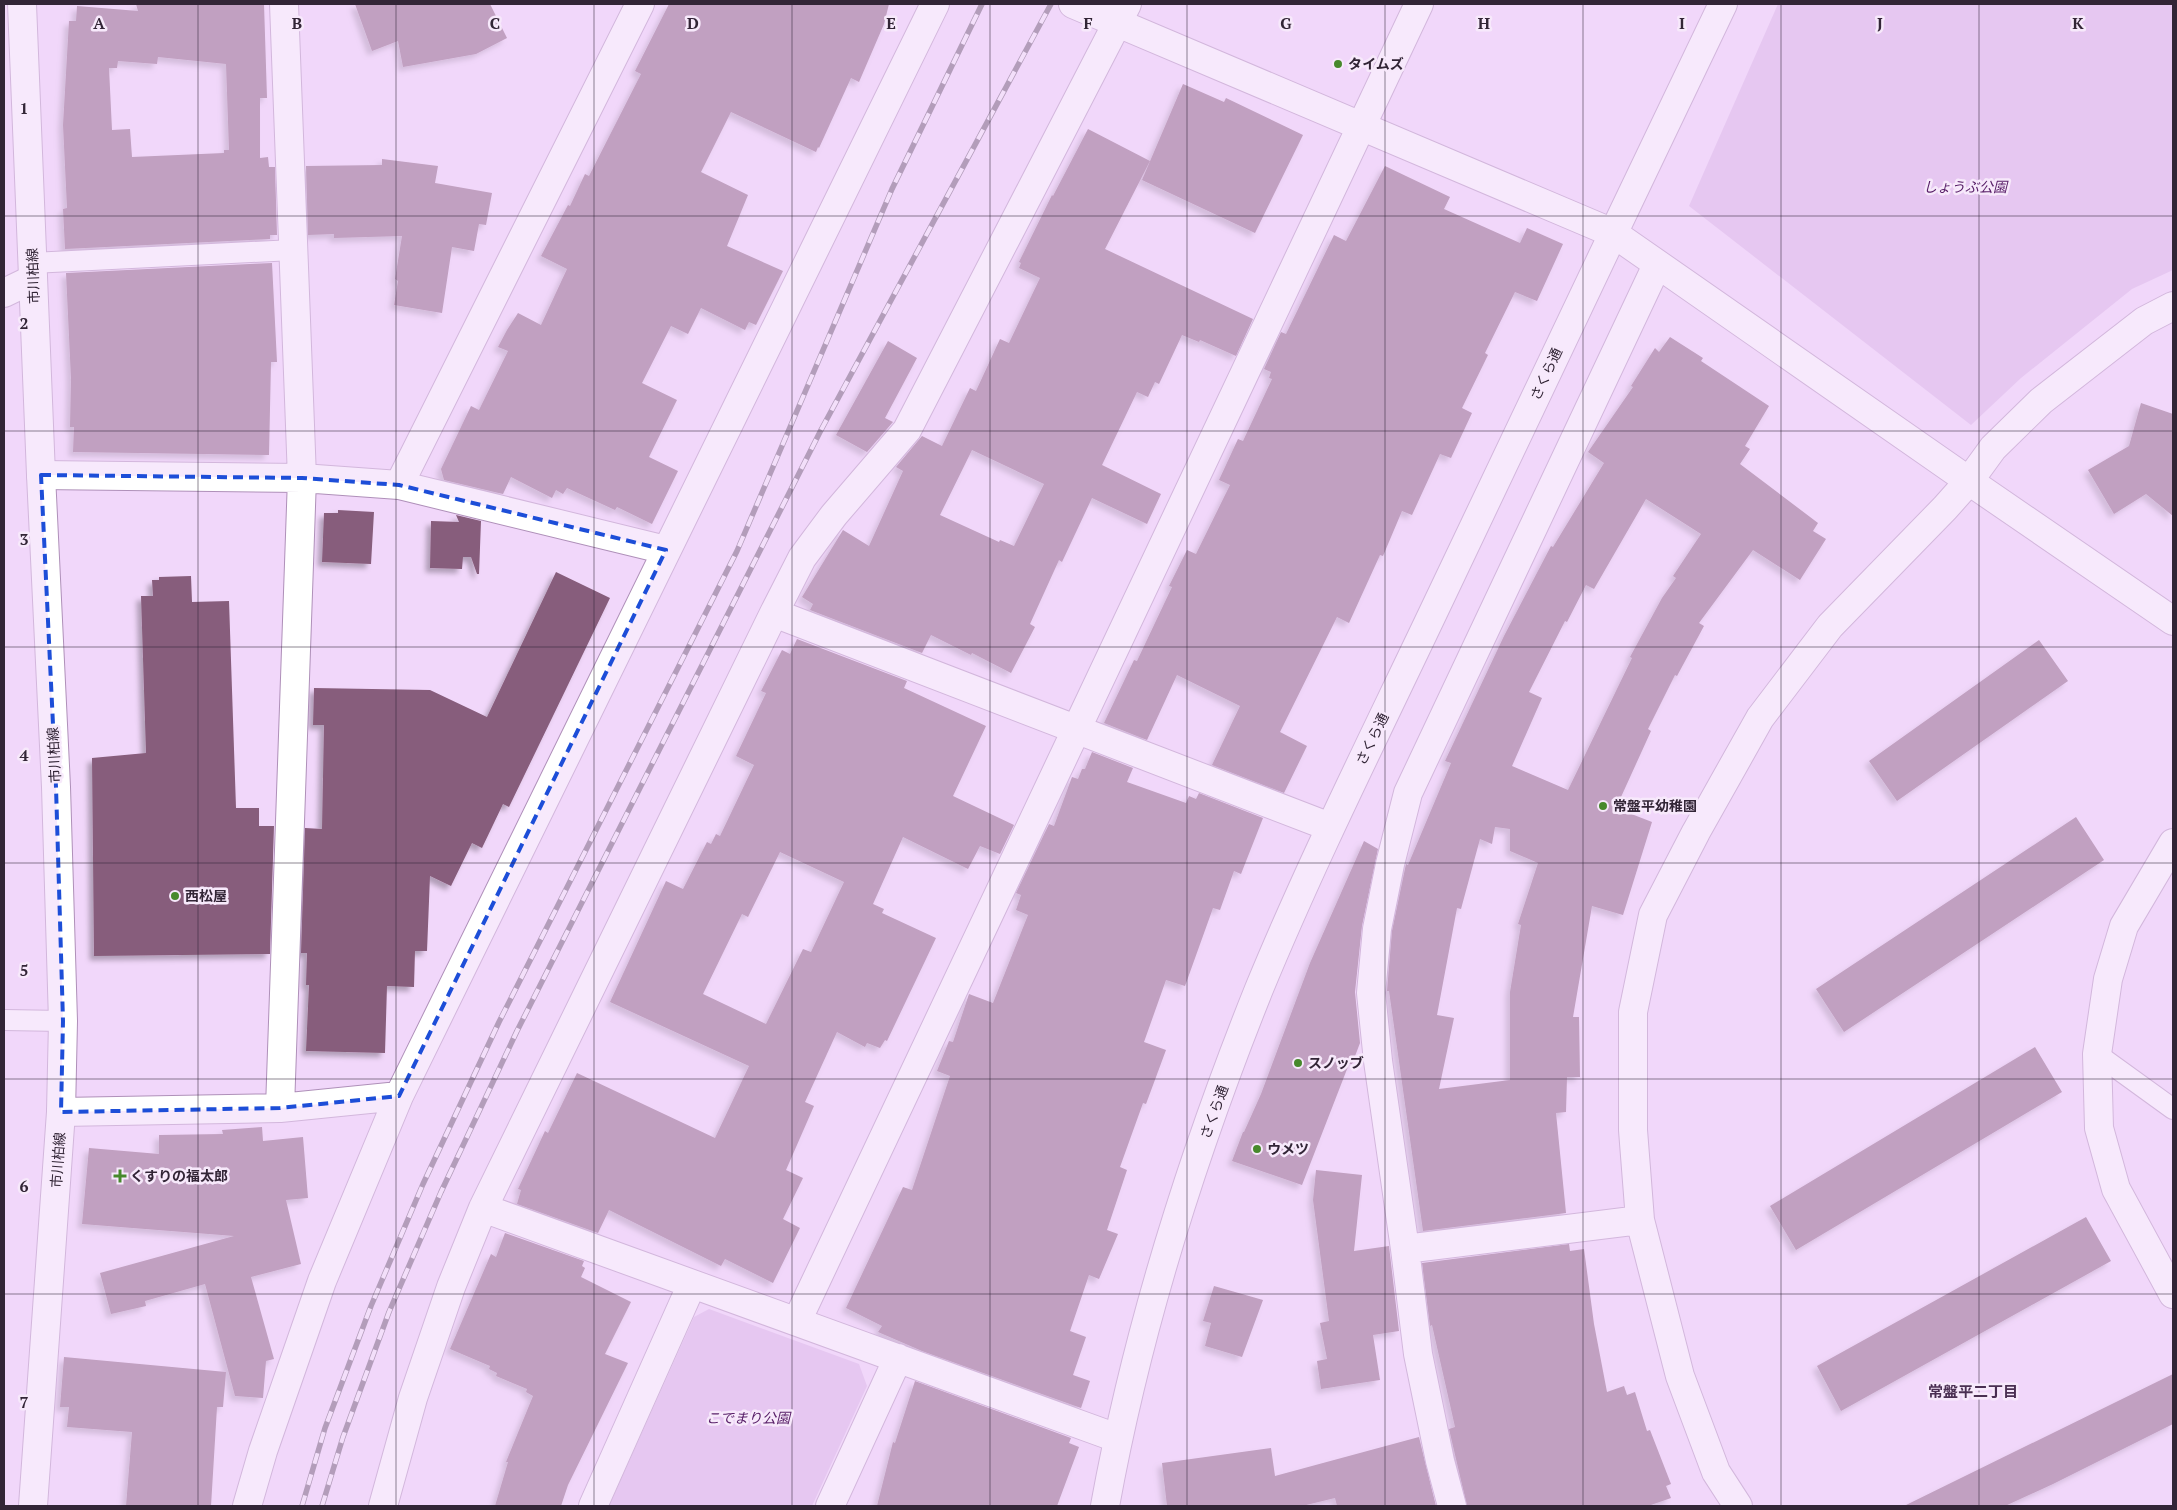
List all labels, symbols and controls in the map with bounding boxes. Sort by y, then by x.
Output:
text: A [93,12,105,34]
text: B [292,12,302,34]
text: C [490,12,500,34]
text: D [687,12,699,34]
text: E [886,12,896,34]
text: F [1083,12,1093,34]
text: G [1280,12,1292,34]
text: H [1478,12,1490,34]
text: I [1679,12,1685,34]
text: J [1877,12,1883,34]
text: K [2072,12,2084,34]
place label: タイムズ [1348,54,1404,73]
marker: タイムズ [1332,58,1344,70]
text: 1 [19,97,29,119]
park label: しょうぶ公園 [1923,177,2009,196]
street label: 市川柏線 [22,248,43,304]
text: 2 [19,312,29,334]
street label: さくら通 [1525,344,1566,403]
text: 3 [19,528,29,550]
street label: さくら通 [1351,709,1392,768]
street label: 市川柏線 [43,727,64,783]
text: 4 [19,744,29,766]
place label: 常盤平幼稚園 [1613,796,1697,815]
marker: 常盤平幼稚園 [1597,800,1609,812]
place label: 西松屋 [185,886,227,905]
marker: 西松屋 [169,890,181,902]
text: 5 [19,959,29,981]
place label: スノッブ [1308,1053,1364,1072]
marker: スノッブ [1292,1057,1304,1069]
street label: さくら通 [1195,1082,1232,1141]
street label: 市川柏線 [46,1131,69,1189]
place label: ウメツ [1267,1139,1309,1158]
marker: ウメツ [1251,1143,1263,1155]
place label: くすりの福太郎 [130,1166,228,1185]
marker: くすりの福太郎 [114,1170,126,1182]
text: 6 [19,1175,29,1197]
district label: 常盤平二丁目 [1928,1381,2018,1401]
text: 7 [19,1391,29,1413]
park label: こでまり公園 [706,1408,792,1427]

